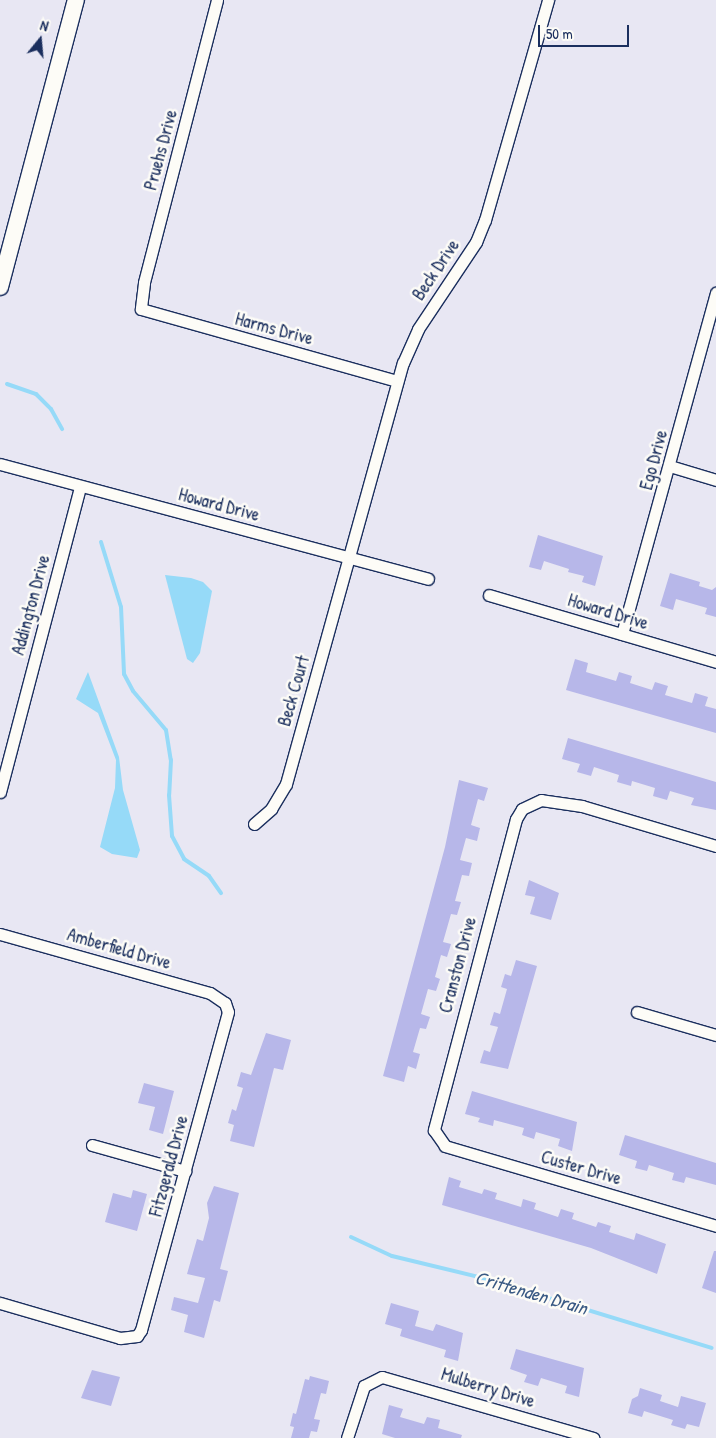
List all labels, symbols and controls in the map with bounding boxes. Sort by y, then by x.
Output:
north arrow [15,15,65,65]
text: N [38,15,51,35]
scale bar [541,15,632,47]
text: 50 m [546,23,573,44]
street label: Pruehs Drive [140,107,182,193]
street label: Beck Drive [408,235,464,305]
street label: Harms Drive [233,308,315,350]
street label: Ego Drive [636,428,672,492]
street label: Howard Drive [176,484,262,526]
street label: Addington Drive [7,553,55,657]
street label: Howard Drive [565,590,651,634]
street label: Beck Court [274,653,314,729]
street label: Cranston Drive [435,915,481,1015]
street label: Amberfield Drive [65,924,173,974]
street label: Fitzgerald Drive [145,1113,193,1219]
street label: Custer Drive [538,1146,624,1190]
water label: Crittenden Drain [472,1266,590,1320]
street label: Mulberry Drive [439,1364,537,1412]

